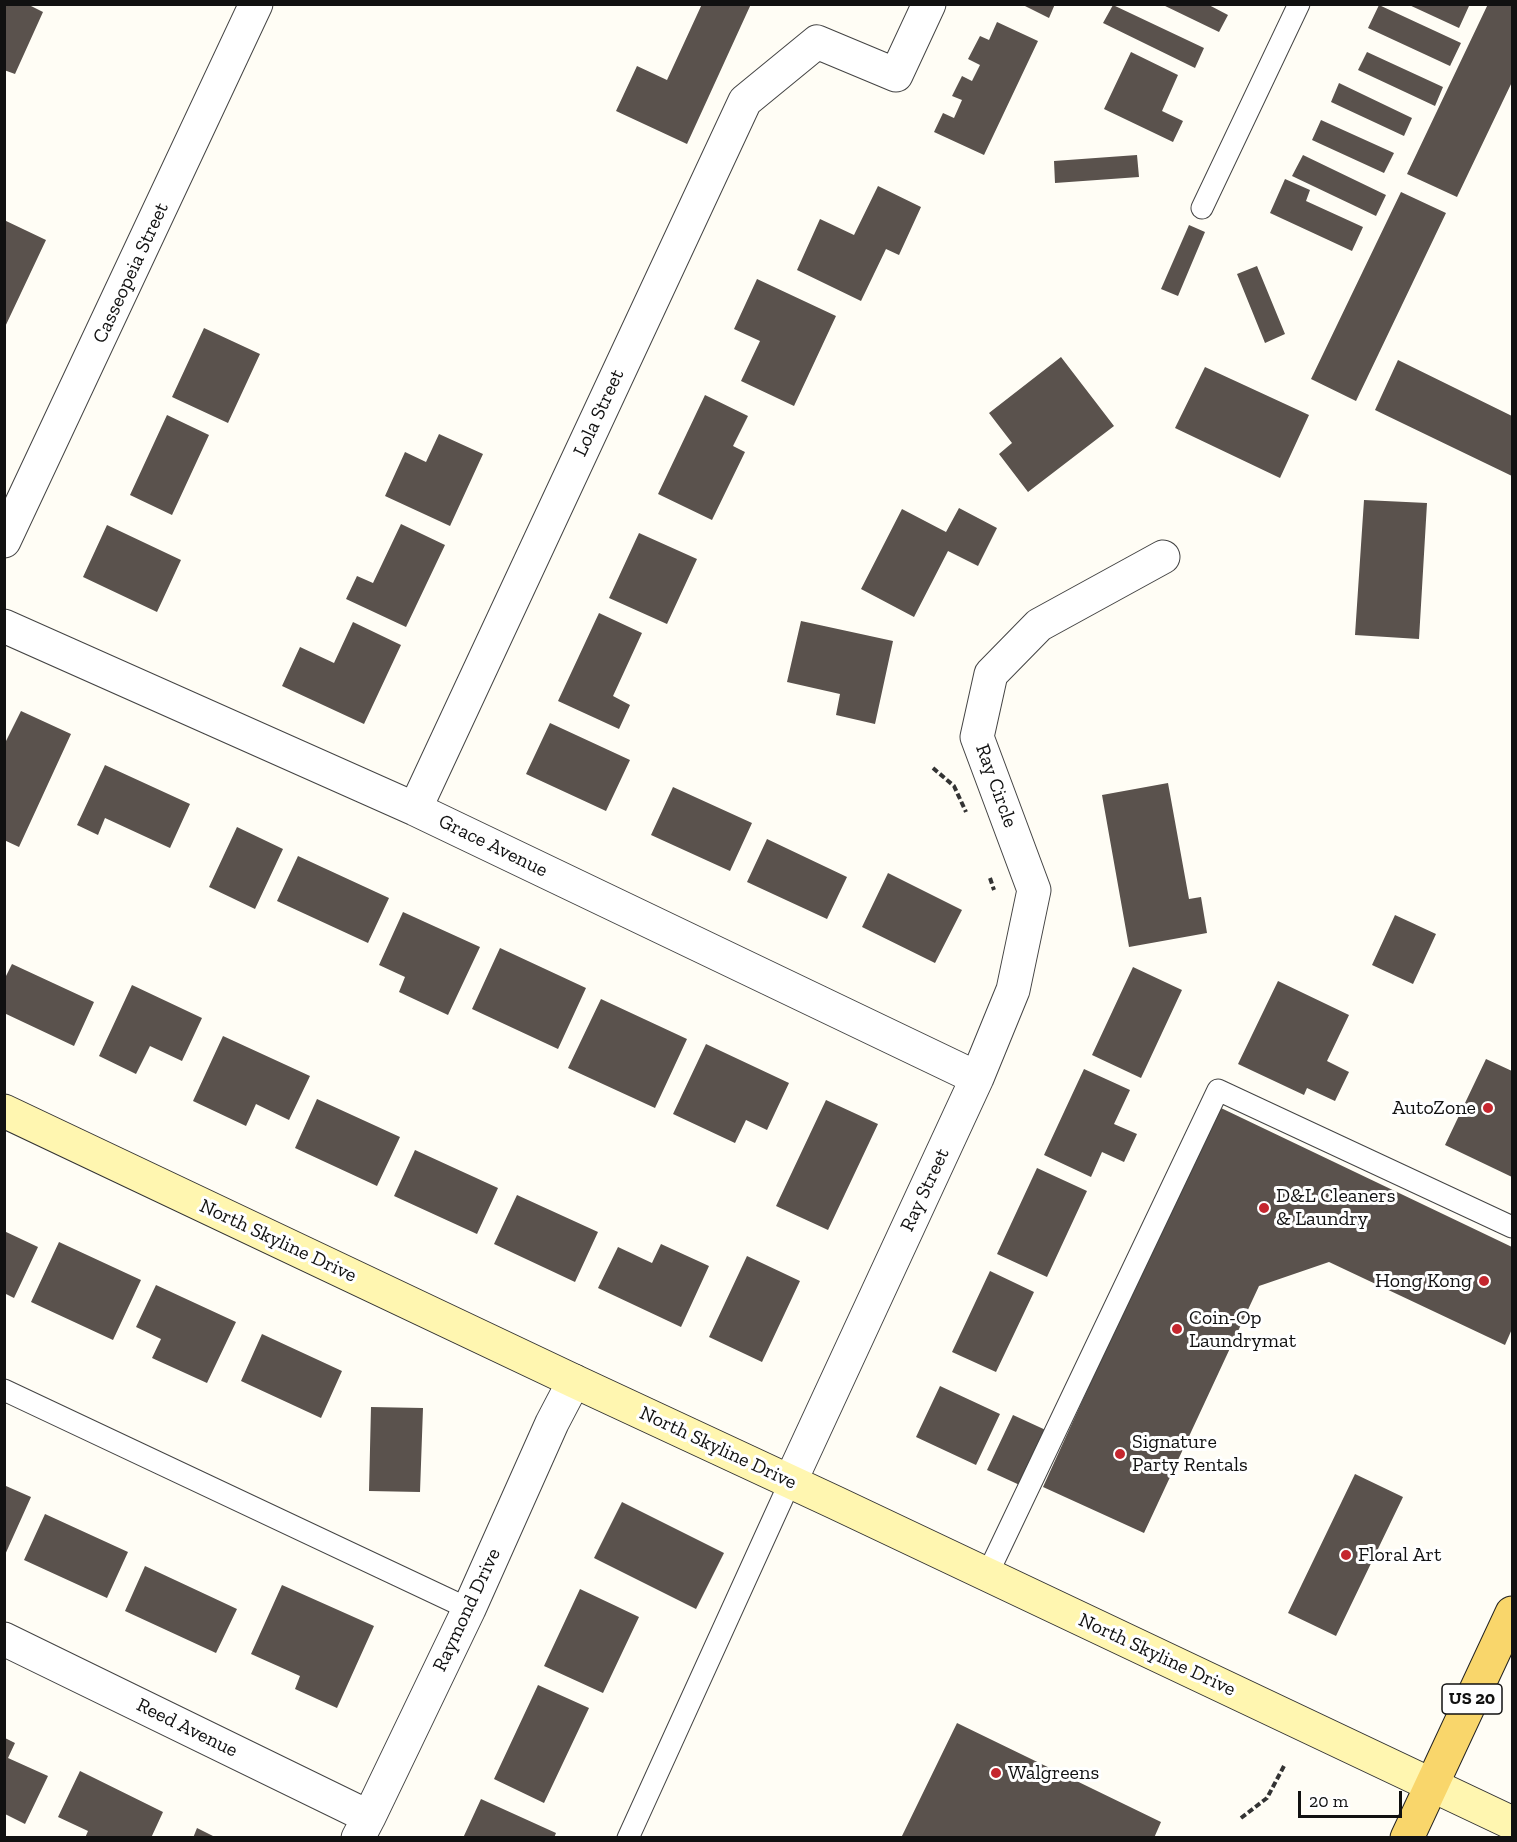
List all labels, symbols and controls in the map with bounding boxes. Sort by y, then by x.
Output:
street label: Casseopeia Street [88,199,174,347]
street label: Lola Street [568,366,630,460]
street label: Ray Circle [970,741,1022,831]
street label: Grace Avenue [435,809,551,883]
place label: AutoZone [1392,1096,1476,1120]
marker: AutoZone [1481,1101,1495,1115]
street label: Ray Street [895,1145,955,1235]
place label: D&L Cleaners & Laundry [1276,1184,1395,1231]
street label: North Skyline Drive [196,1194,360,1288]
marker: D&L Cleaners & Laundry [1257,1201,1271,1215]
place label: Hong Kong [1375,1269,1472,1293]
marker: Hong Kong [1477,1274,1491,1288]
place label: Coin-Op Laundrymat [1189,1306,1296,1353]
marker: Coin-Op Laundrymat [1170,1322,1184,1336]
street label: North Skyline Drive [636,1401,800,1495]
place label: Signature Party Rentals [1132,1430,1248,1477]
marker: Signature Party Rentals [1113,1447,1127,1461]
place label: Floral Art [1358,1543,1441,1567]
street label: Raymond Drive [428,1544,506,1676]
marker: Floral Art [1339,1548,1353,1562]
street label: North Skyline Drive [1075,1608,1239,1702]
road number: US 20 [1442,1684,1502,1714]
street label: Reed Avenue [132,1693,242,1763]
place label: Walgreens [1008,1761,1099,1785]
marker: Walgreens [989,1766,1003,1780]
scale bar [1301,1779,1404,1817]
text: 20 m [1309,1790,1348,1812]

